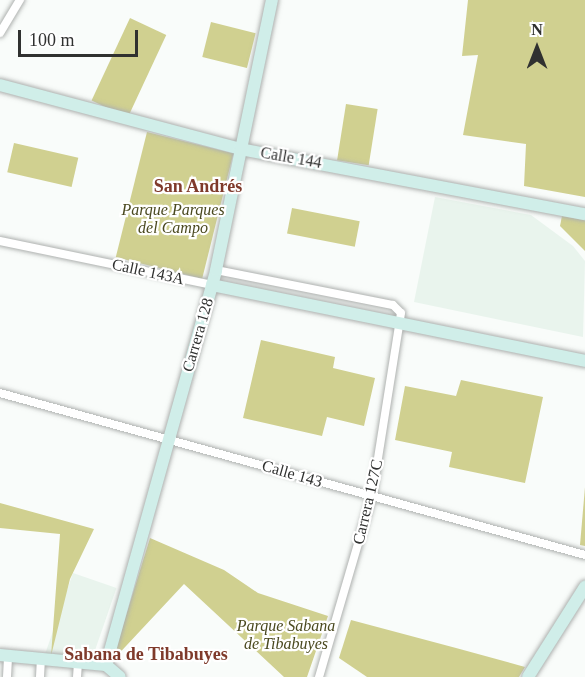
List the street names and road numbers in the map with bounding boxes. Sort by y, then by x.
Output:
street label: Calle 144 [259,143,323,173]
street label: Calle 143A [110,255,186,289]
street label: Carrera 128 [178,296,218,374]
street label: Calle 143 [260,456,324,492]
street label: Carrera 127C [349,458,387,546]

